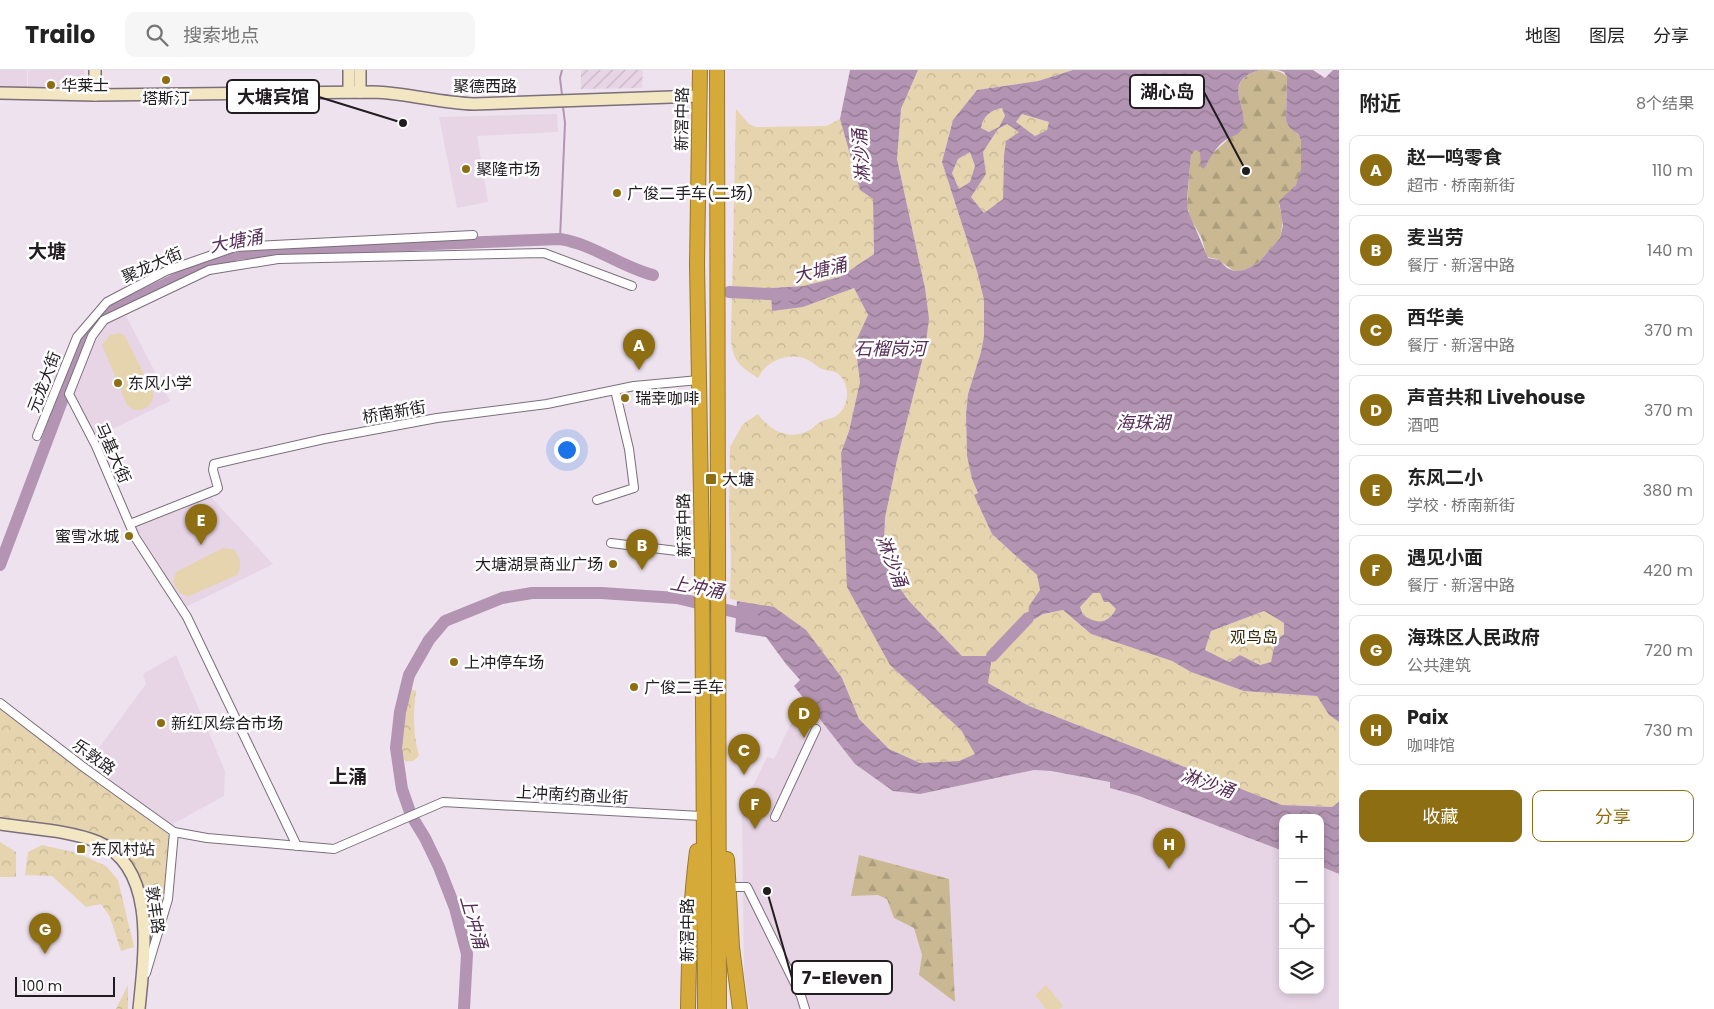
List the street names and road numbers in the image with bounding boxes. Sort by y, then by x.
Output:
street label: 聚德西路 [453,75,517,98]
street label: 新滘中路 [670,87,694,151]
street label: 聚龙大街 [118,241,186,289]
street label: 元龙大街 [22,348,66,416]
street label: 桥南新街 [360,395,428,429]
street label: 马基大街 [89,419,137,487]
street label: 新滘中路 [672,493,696,557]
street label: 乐敦路 [68,734,120,780]
street label: 上冲南约商业街 [515,781,629,809]
street label: 敦丰路 [140,885,170,935]
street label: 新滘中路 [676,898,699,962]

